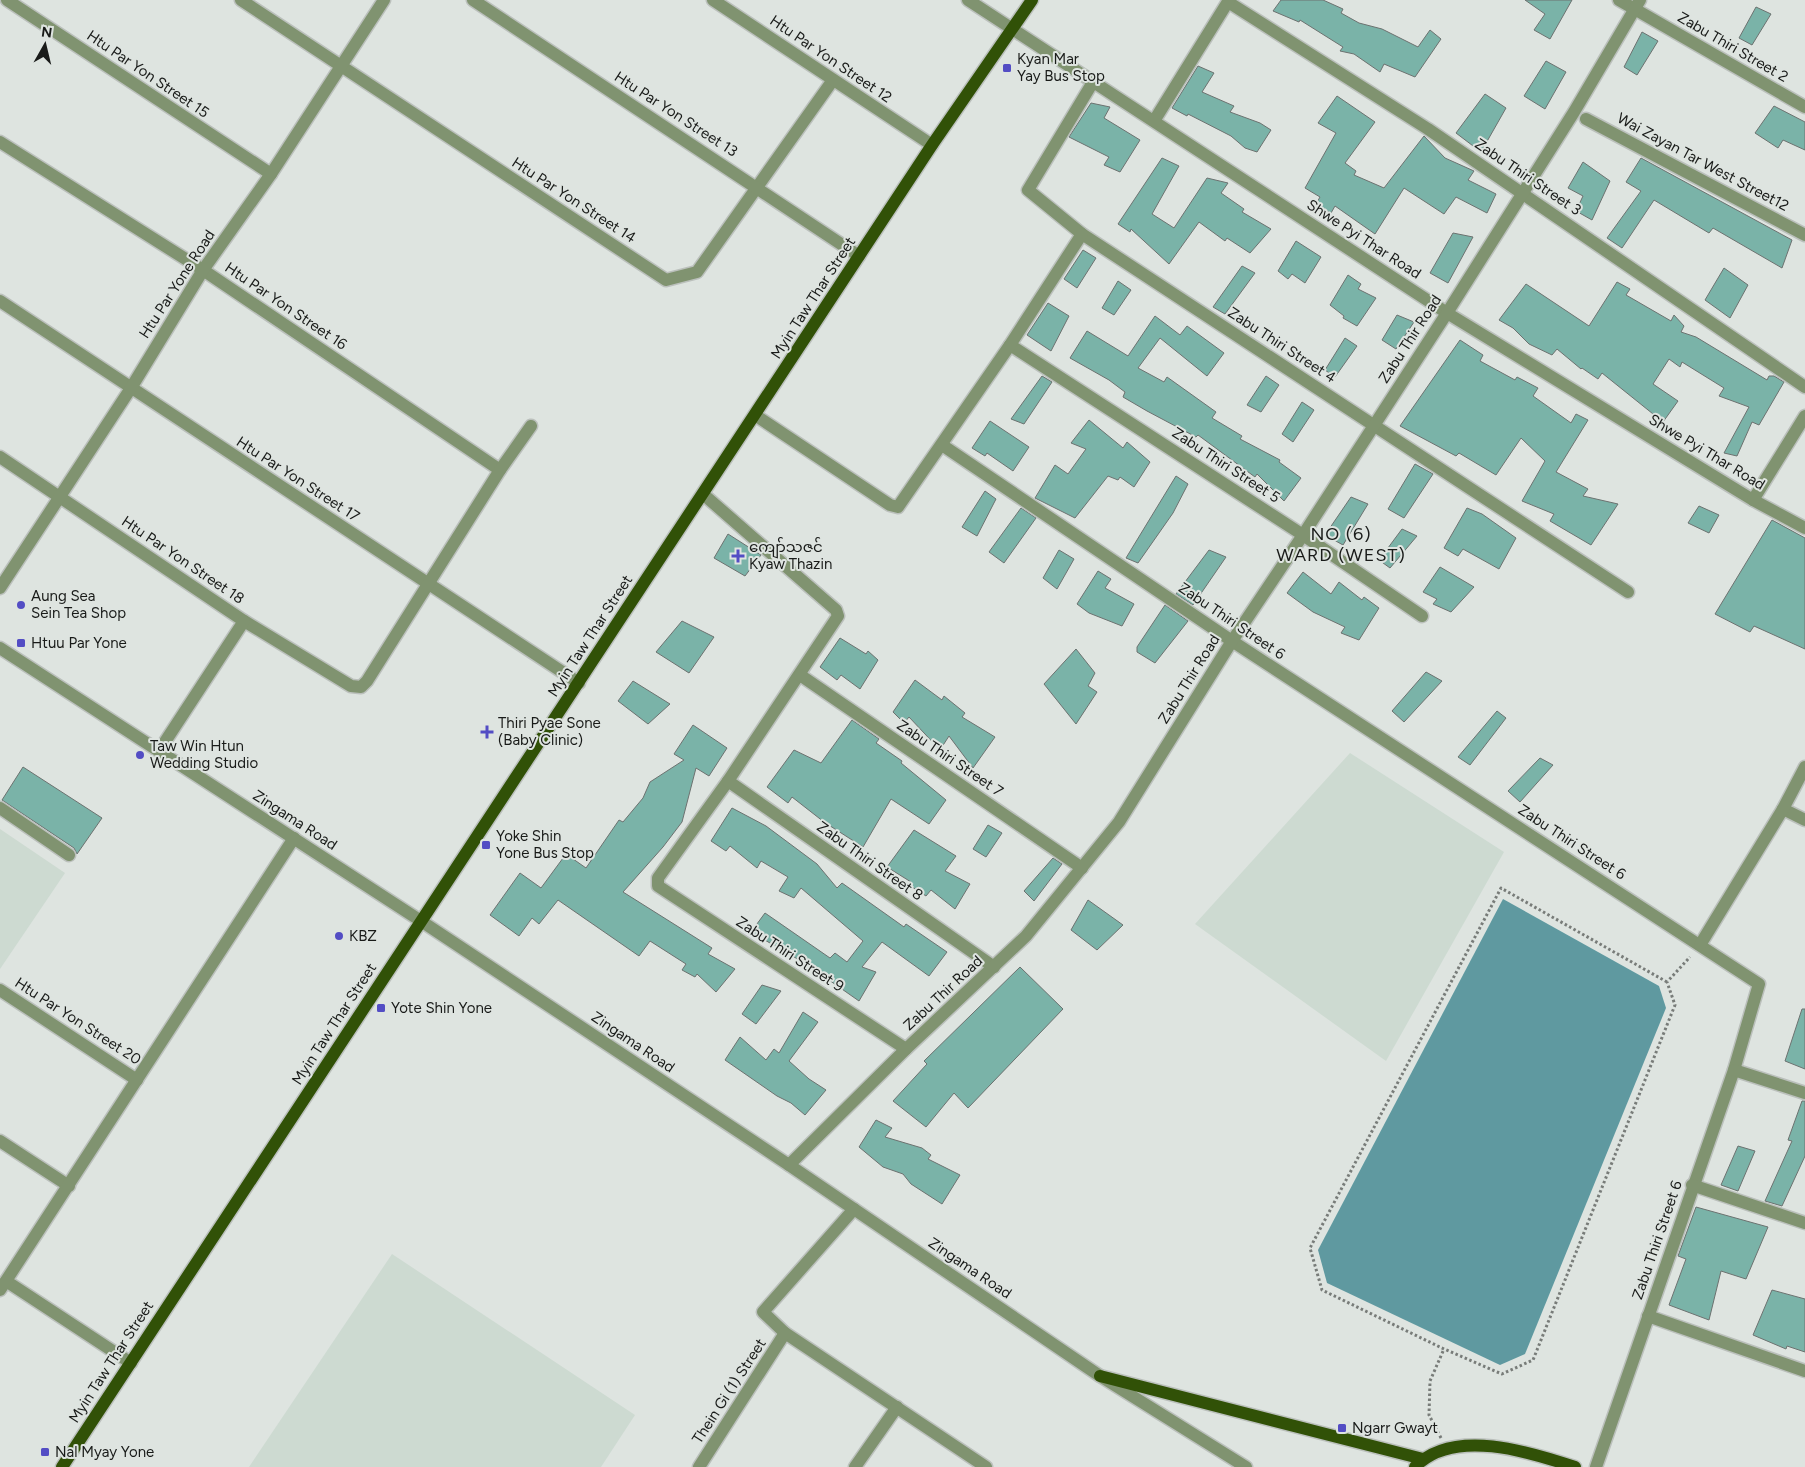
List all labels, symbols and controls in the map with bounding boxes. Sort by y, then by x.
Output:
street label: Zabu Thiri Street 2 [1675,8,1791,86]
street label: Htu Par Yon Street 12 [767,11,895,107]
north arrow [20,20,70,70]
text: N [40,23,53,42]
street label: Htu Par Yon Street 15 [84,26,212,122]
place label: Kyan Mar Yay Bus Stop [1017,50,1105,85]
marker: Kyan Mar Yay Bus Stop [1001,62,1013,74]
street label: Htu Par Yon Street 13 [611,68,741,160]
street label: Wai Zayan Tar West Street12 [1614,109,1792,215]
street label: Zabu Thiri Street 3 [1471,135,1585,219]
street label: Htu Par Yon Street 14 [509,153,639,247]
street label: Shwe Pyi Thar Road [1304,195,1424,283]
street label: Htu Par Yone Road [135,226,219,342]
street label: Myin Taw Thar Street [767,233,859,362]
street label: Htu Par Yon Street 16 [222,258,351,354]
street label: Zabu Thir Road [1375,292,1445,386]
street label: Zabu Thiri Street 4 [1224,303,1340,387]
street label: Shwe Pyi Thar Road [1646,410,1768,494]
street label: Zabu Thiri Street 5 [1169,423,1283,507]
street label: Htu Par Yon Street 17 [233,433,363,525]
street label: Htu Par Yon Street 18 [118,512,248,608]
district label: NO (6) WARD (WEST) [1276,523,1406,566]
place label: ကျော်သဇင် Kyaw Thazin [749,537,832,573]
marker: ကျော်သဇင် Kyaw Thazin [731,549,745,563]
street label: Myin Taw Thar Street [544,571,636,700]
street label: Zabu Thiri Street 6 [1175,579,1289,664]
place label: Aung Sea Sein Tea Shop [31,587,126,622]
marker: Aung Sea Sein Tea Shop [15,599,27,611]
street label: Zabu Thir Road [1154,631,1224,727]
place label: Htuu Par Yone [31,634,127,652]
marker: Htuu Par Yone [15,637,27,649]
place label: Thiri Pyae Sone (Baby Clinic) [498,714,601,749]
street label: Zabu Thiri Street 7 [893,716,1007,800]
marker: Thiri Pyae Sone (Baby Clinic) [480,725,494,739]
place label: Taw Win Htun Wedding Studio [150,737,258,772]
marker: Taw Win Htun Wedding Studio [134,749,146,761]
street label: Zingama Road [250,786,340,854]
street label: Zabu Thiri Street 6 [1515,800,1630,884]
street label: Zabu Thiri Street 8 [813,818,927,904]
place label: Yoke Shin Yone Bus Stop [496,827,594,862]
marker: Yoke Shin Yone Bus Stop [480,839,492,851]
street label: Zabu Thiri Street 9 [733,912,847,996]
place label: KBZ [349,927,377,945]
marker: KBZ [333,930,345,942]
street label: Zabu Thir Road [900,952,986,1034]
street label: Myin Taw Thar Street [288,959,380,1088]
street label: Htu Par Yon Street 20 [12,974,144,1068]
place label: Yote Shin Yone [391,999,492,1017]
marker: Yote Shin Yone [375,1002,387,1014]
street label: Zingama Road [588,1008,678,1076]
street label: Zabu Thiri Street 6 [1628,1178,1686,1302]
street label: Zingama Road [925,1234,1015,1302]
street label: Myin Taw Thar Street [65,1297,157,1426]
street label: Thein Gi (1) Street [688,1335,770,1447]
place label: Ngarr Gwayt [1352,1419,1438,1437]
marker: Ngarr Gwayt [1336,1422,1348,1434]
place label: Nal Myay Yone [55,1443,154,1461]
marker: Nal Myay Yone [39,1446,51,1458]

